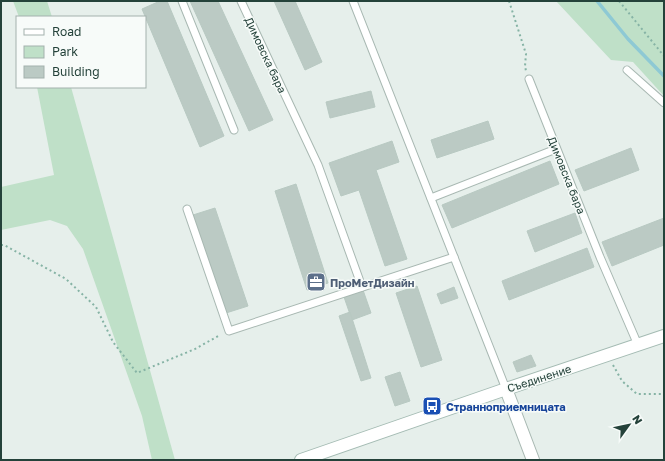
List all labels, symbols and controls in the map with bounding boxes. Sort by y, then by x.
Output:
street label: Димовска бара [243,15,289,95]
legend [16,16,146,88]
text: Road [52,24,81,39]
text: Park [52,44,78,59]
text: Building [52,64,100,79]
street label: Димовска бара [546,134,588,216]
office icon: ПроМетДизайн [305,271,327,293]
place label: ПроМетДизайн [330,276,415,289]
street label: Съединение [505,361,573,395]
bus stop icon: Странноприемницата [421,395,443,417]
place label: Странноприемницата [446,400,566,413]
north arrow [609,405,649,445]
text: N [630,412,646,426]

